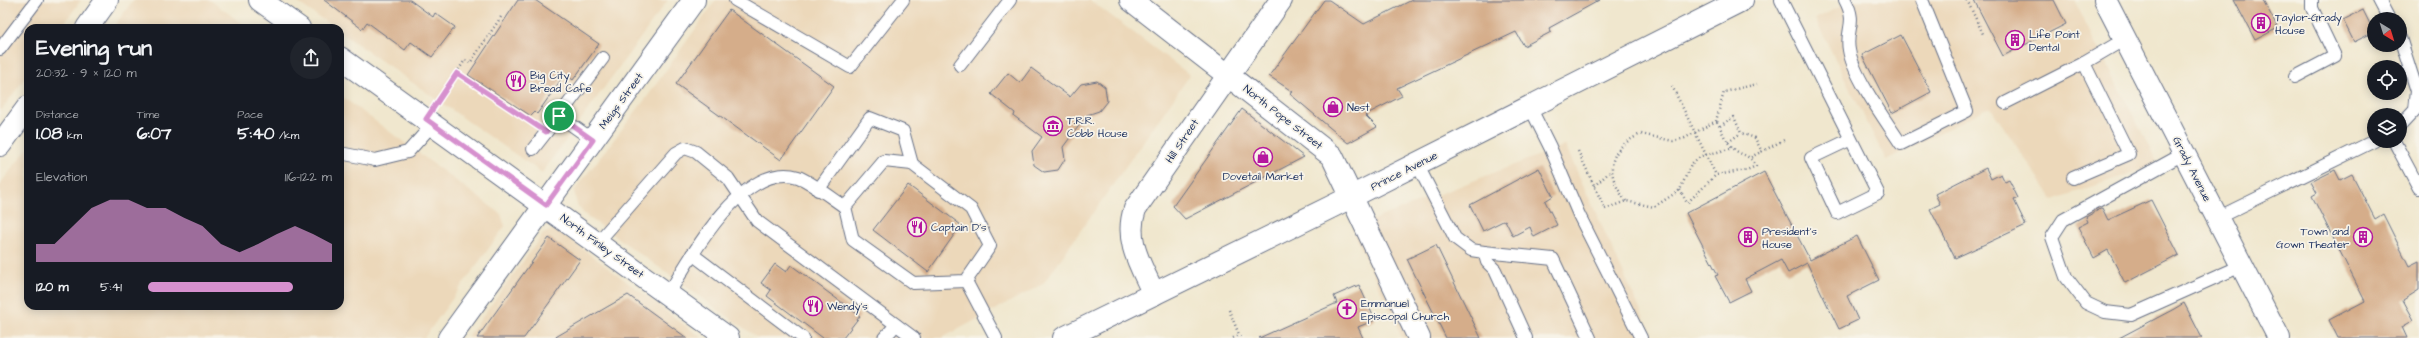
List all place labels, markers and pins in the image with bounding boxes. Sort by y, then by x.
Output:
place label: Taylor-Grady House [2275,10,2342,38]
building icon: Taylor-Grady House [2250,12,2272,34]
place label: Life Point Dental [2029,27,2081,55]
building icon: Life Point Dental [2004,29,2026,51]
place label: Big City Bread Cafe [530,68,591,96]
restaurant icon: Big City Bread Cafe [505,70,527,92]
shop icon: Nest [1322,96,1344,118]
pin [542,99,576,133]
place label: Nest [1347,100,1370,115]
place label: T.R.R. Cobb House [1067,113,1128,141]
museum icon: T.R.R. Cobb House [1042,115,1064,137]
shop icon: Dovetail Market [1252,146,1274,168]
place label: Dovetail Market [1223,169,1304,184]
restaurant icon: Captain D's [906,216,928,238]
place label: Captain D's [931,220,987,235]
place label: President's House [1762,224,1818,252]
place label: Town and Gown Theater [2276,224,2349,252]
building icon: President's House [1737,226,1759,248]
building icon: Town and Gown Theater [2352,226,2374,248]
restaurant icon: Wendy's [802,295,824,317]
place label: Emmanuel Episcopal Church [1361,296,1450,324]
church icon: Emmanuel Episcopal Church [1336,298,1358,320]
place label: Wendy's [827,299,868,315]

